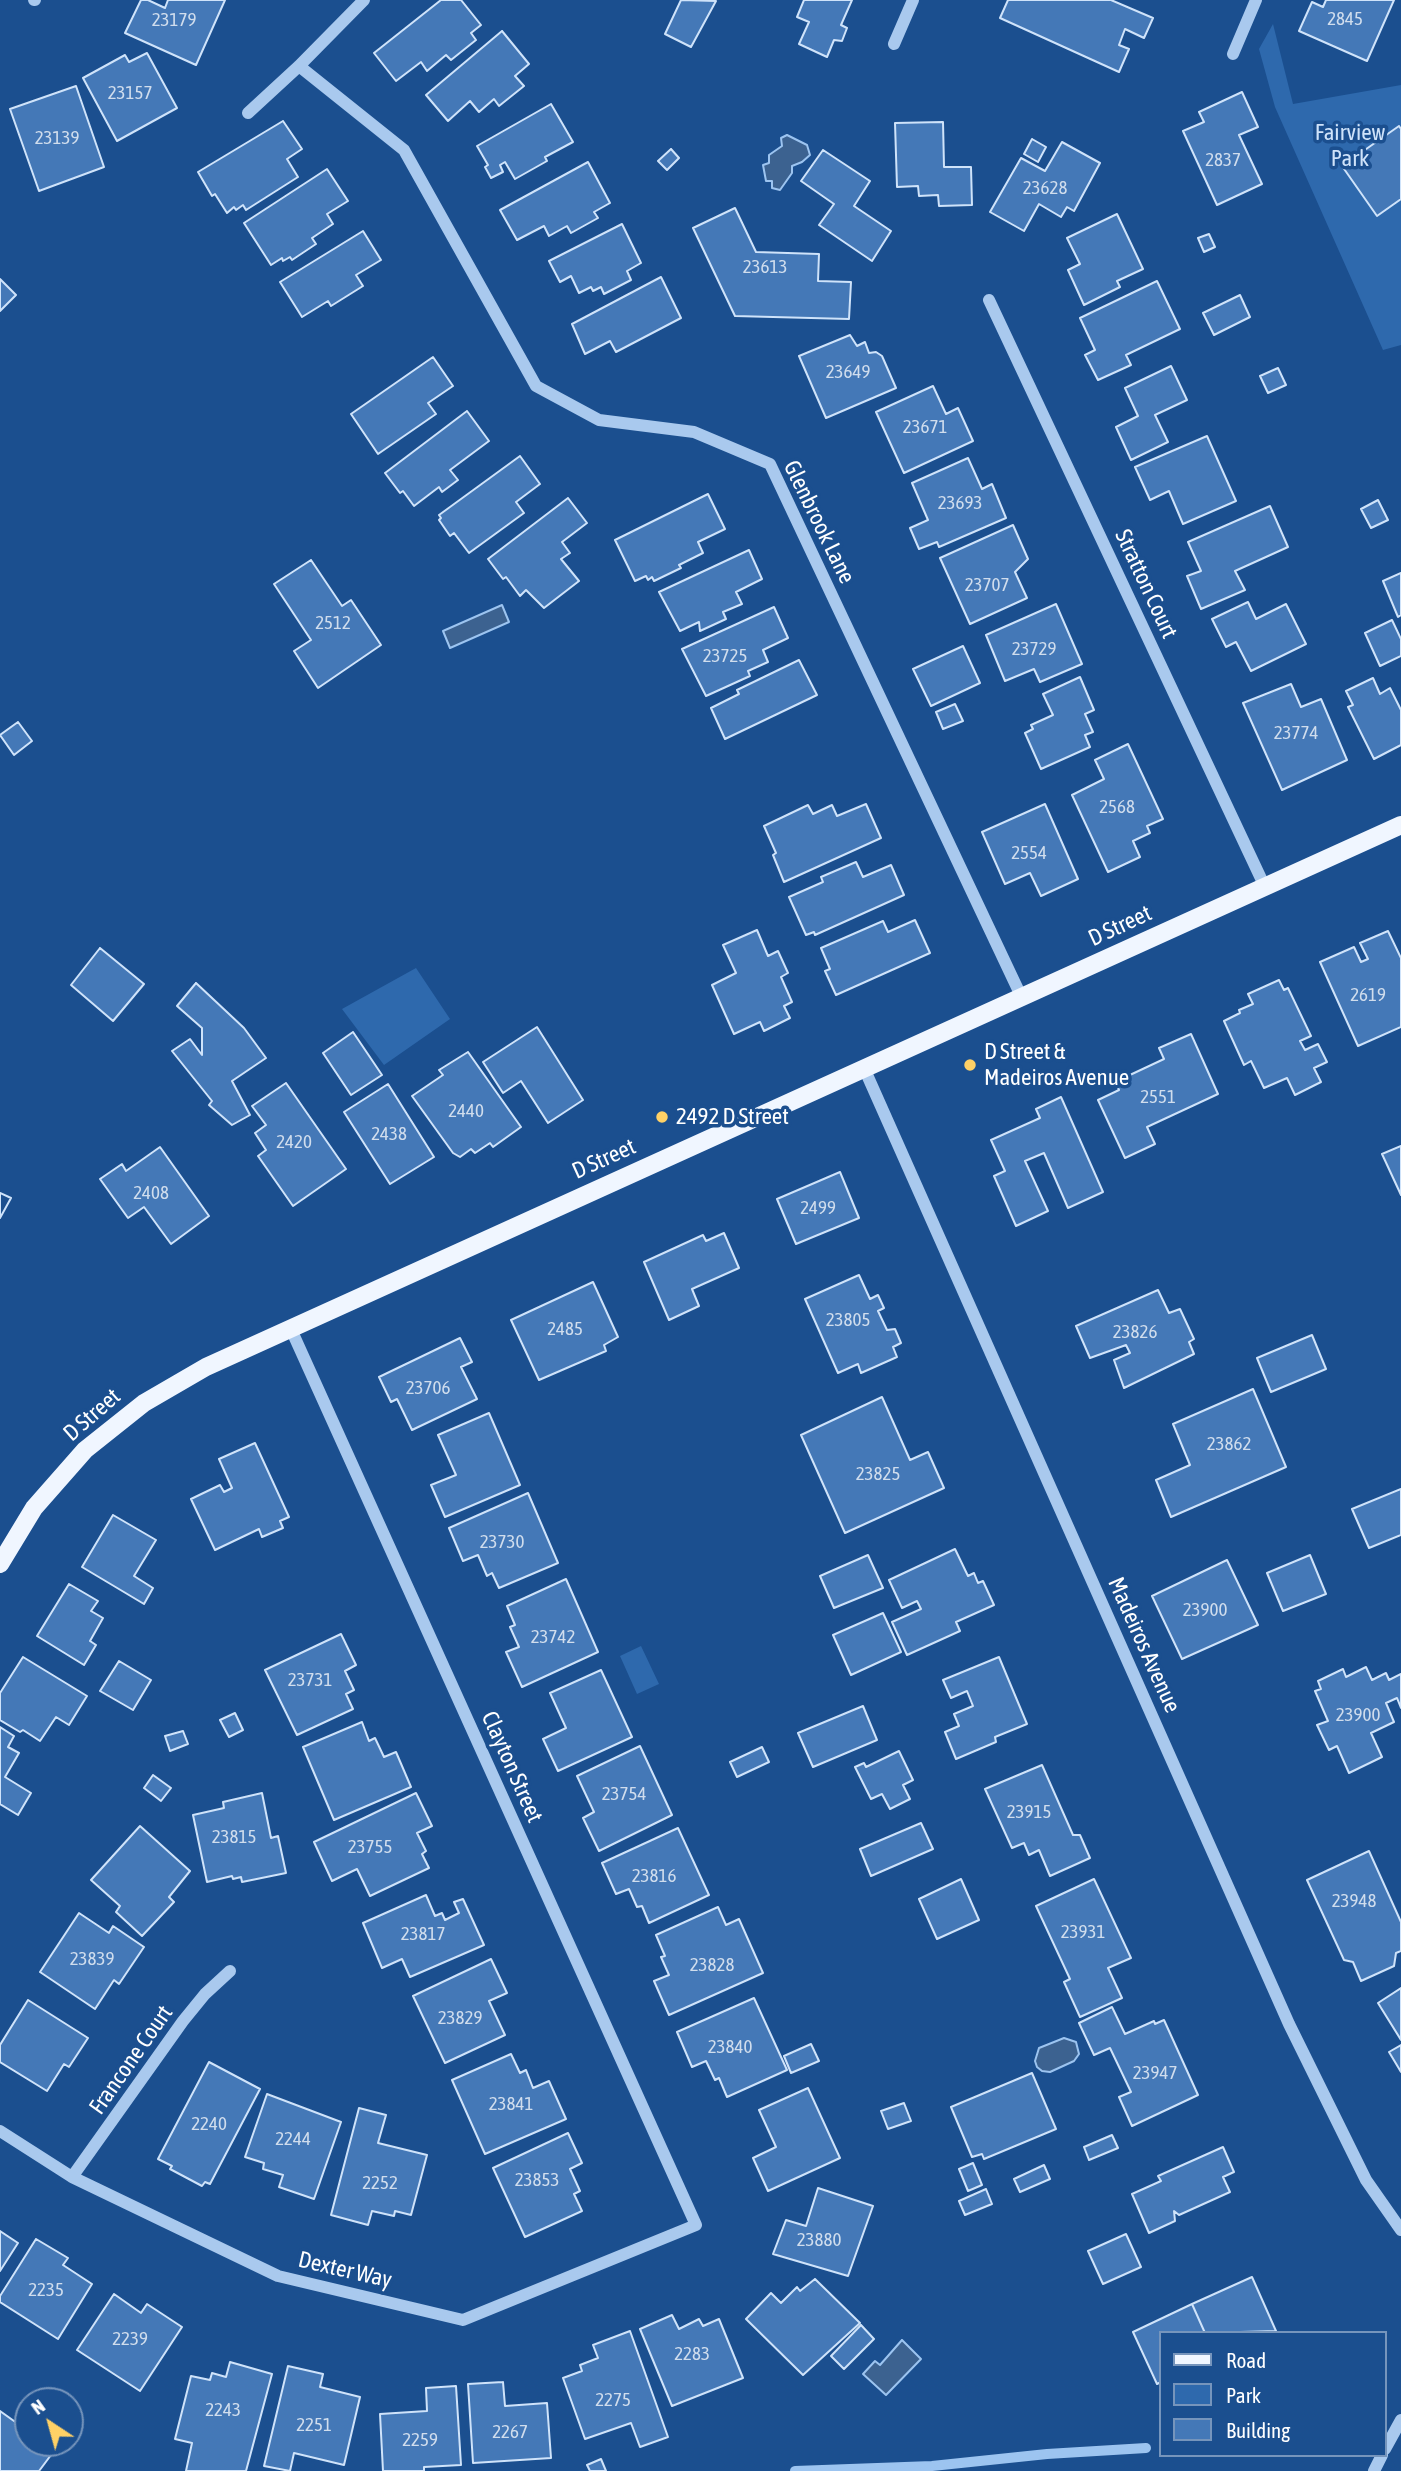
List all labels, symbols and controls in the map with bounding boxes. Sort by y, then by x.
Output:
house number: 2845 [1327,8,1363,30]
house number: 23179 [152,9,196,31]
house number: 23157 [108,82,152,104]
park label: Fairview Park [1315,119,1385,173]
house number: 23139 [35,127,79,149]
house number: 2837 [1205,149,1241,171]
house number: 23628 [1023,177,1067,199]
house number: 23613 [743,256,787,278]
house number: 23649 [826,361,870,383]
house number: 23671 [903,416,947,438]
street label: Glenbrook Lane [777,456,861,588]
house number: 23693 [938,492,982,514]
street label: Stratton Court [1109,525,1183,643]
house number: 23707 [965,574,1009,596]
house number: 2512 [315,612,351,634]
house number: 23729 [1012,638,1056,660]
house number: 23725 [703,645,747,667]
house number: 23774 [1274,722,1318,744]
house number: 2568 [1099,796,1135,818]
house number: 2554 [1011,842,1047,864]
street label: D Street [1084,899,1156,953]
house number: 2619 [1350,984,1386,1006]
place label: D Street & Madeiros Avenue [984,1038,1129,1092]
marker: D Street & Madeiros Avenue [962,1057,978,1073]
house number: 2551 [1140,1086,1176,1108]
house number: 2440 [448,1100,484,1122]
place label: 2492 D Street [676,1103,789,1131]
marker: 2492 D Street [654,1109,670,1125]
house number: 2438 [371,1123,407,1145]
house number: 2420 [276,1131,312,1153]
street label: D Street [568,1133,640,1185]
house number: 2408 [133,1182,169,1204]
house number: 2499 [800,1197,836,1219]
house number: 23805 [826,1309,870,1331]
house number: 2485 [547,1318,583,1340]
house number: 23826 [1113,1321,1157,1343]
house number: 23706 [406,1377,450,1399]
street label: D Street [58,1383,126,1447]
house number: 23862 [1207,1433,1251,1455]
house number: 23825 [856,1463,900,1485]
house number: 23730 [480,1531,524,1553]
street label: Madeiros Avenue [1102,1573,1186,1717]
house number: 23900 [1183,1599,1227,1621]
house number: 23742 [531,1626,575,1648]
house number: 23731 [288,1669,332,1691]
house number: 23900 [1336,1704,1380,1726]
street label: Clayton Street [475,1707,549,1827]
house number: 23754 [602,1783,646,1805]
house number: 23915 [1007,1801,1051,1823]
house number: 23815 [212,1826,256,1848]
house number: 23755 [348,1836,392,1858]
house number: 23816 [632,1865,676,1887]
house number: 23948 [1332,1890,1376,1912]
house number: 23931 [1061,1921,1105,1943]
house number: 23817 [401,1923,445,1945]
house number: 23839 [70,1948,114,1970]
house number: 23828 [690,1954,734,1976]
street label: Francone Court [83,2000,179,2120]
house number: 23829 [438,2007,482,2029]
house number: 23840 [708,2036,752,2058]
house number: 23947 [1133,2062,1177,2084]
house number: 23841 [489,2093,533,2115]
house number: 2240 [191,2113,227,2135]
house number: 2244 [275,2128,311,2150]
house number: 23853 [515,2169,559,2191]
house number: 2252 [362,2172,398,2194]
house number: 23880 [797,2229,841,2251]
street label: Dexter Way [295,2246,395,2294]
house number: 2235 [28,2279,64,2301]
house number: 2239 [112,2328,148,2350]
legend [1160,2331,1387,2457]
house number: 2283 [674,2343,710,2365]
text: Road [1226,2348,1266,2372]
text: Park [1226,2383,1261,2407]
north arrow [14,2387,84,2457]
house number: 2275 [595,2389,631,2411]
text: N [27,2394,49,2419]
house number: 2243 [205,2399,241,2421]
house number: 2251 [296,2414,332,2436]
text: Building [1226,2418,1290,2442]
house number: 2267 [492,2421,528,2443]
house number: 2259 [402,2429,438,2451]

